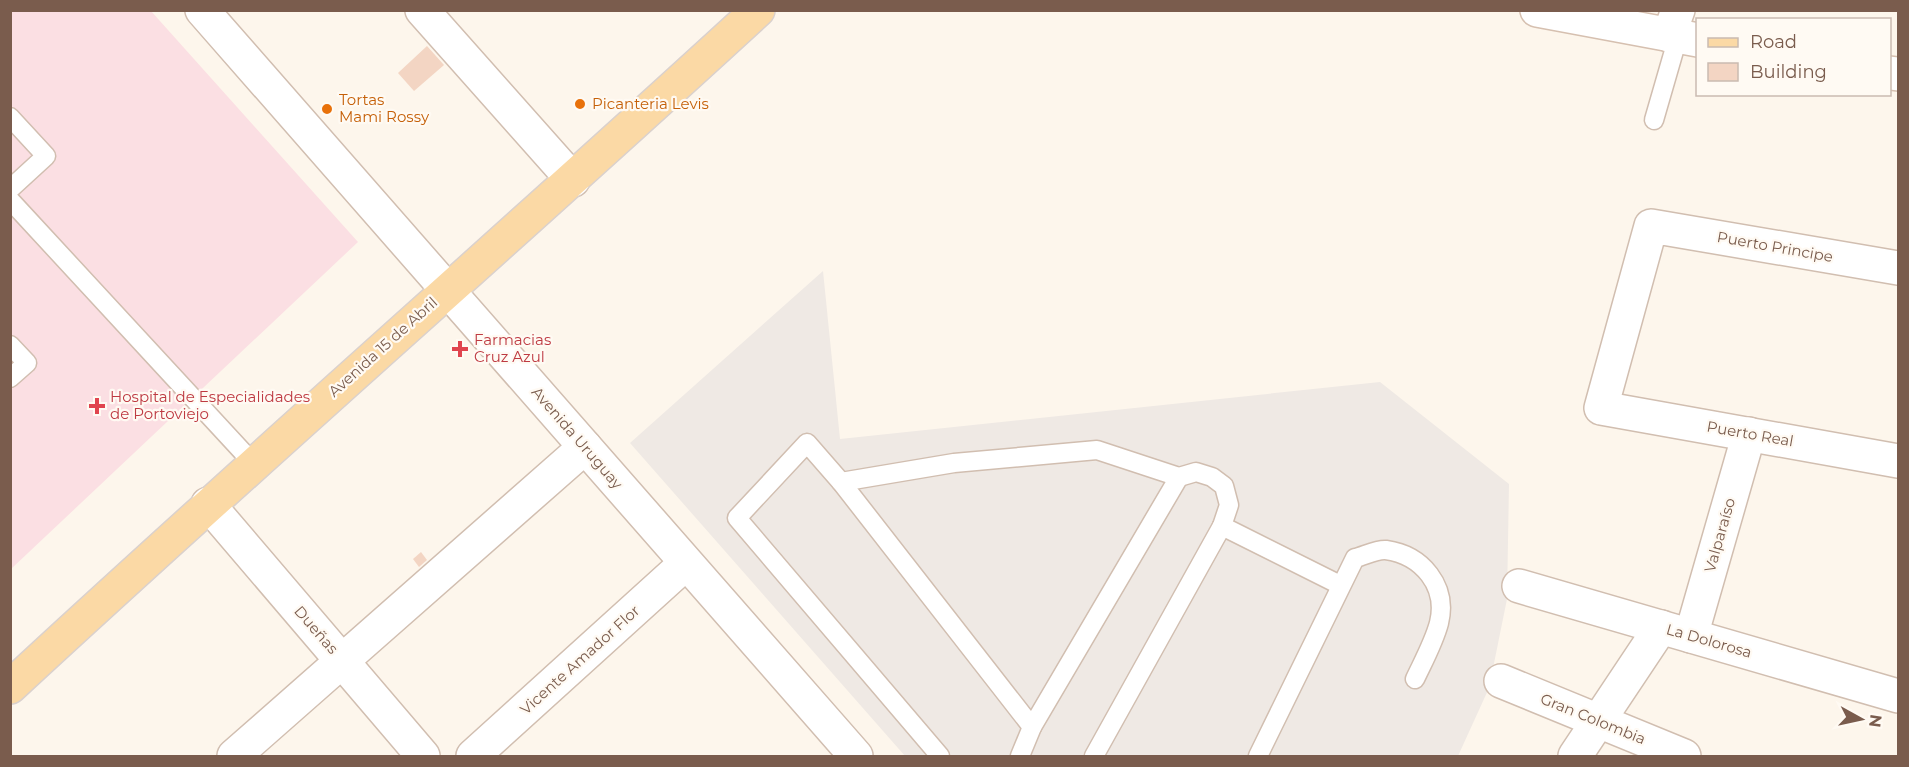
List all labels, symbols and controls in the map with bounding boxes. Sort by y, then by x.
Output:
legend [1696,18,1891,96]
text: Road [1750,31,1797,53]
text: Building [1750,61,1827,83]
place label: Tortas Mami Rossy [339,90,430,126]
place label: Picanteria Levis [592,94,709,113]
marker: Picanteria Levis [573,97,587,111]
marker: Tortas Mami Rossy [320,102,334,116]
street label: Puerto Principe [1716,227,1835,266]
street label: Avenida 15 de Abril [324,293,441,401]
place label: Farmacias Cruz Azul [474,330,551,366]
marker: Farmacias Cruz Azul [451,340,469,358]
street label: Avenida Uruguay [528,383,628,493]
place label: Hospital de Especialidades de Portoviejo [110,387,310,423]
marker: Hospital de Especialidades de Portoviejo [88,397,106,415]
street label: Puerto Real [1705,417,1795,450]
street label: Valparaíso [1700,495,1739,574]
street label: Vicente Amador Flor [516,601,643,718]
street label: Dueñas [290,602,343,658]
street label: La Dolorosa [1664,619,1754,662]
street label: Gran Colombia [1538,689,1649,748]
north arrow [1831,689,1891,749]
text: N [1865,713,1886,729]

